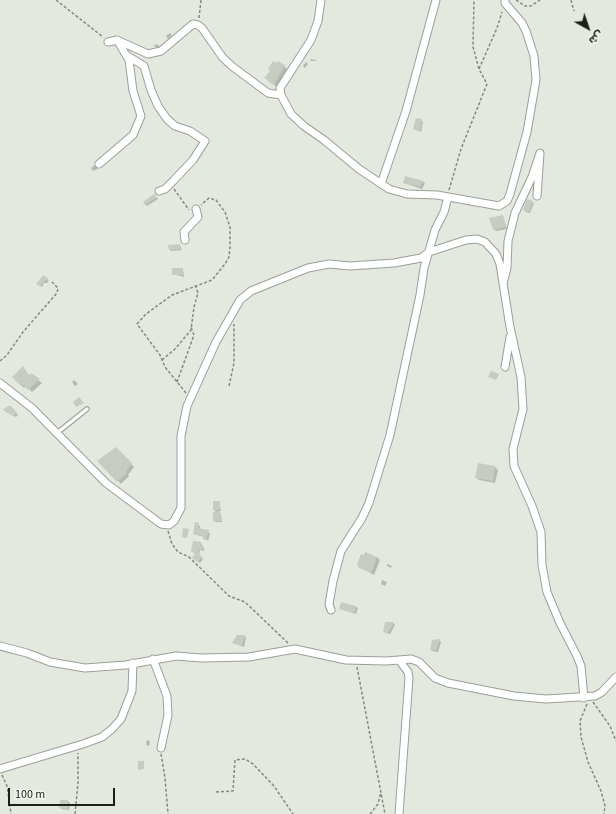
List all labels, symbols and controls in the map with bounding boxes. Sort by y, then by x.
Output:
north arrow [568,8,608,48]
text: ش [585,27,607,48]
scale bar [10,780,117,806]
text: 100 m [15,786,45,803]

